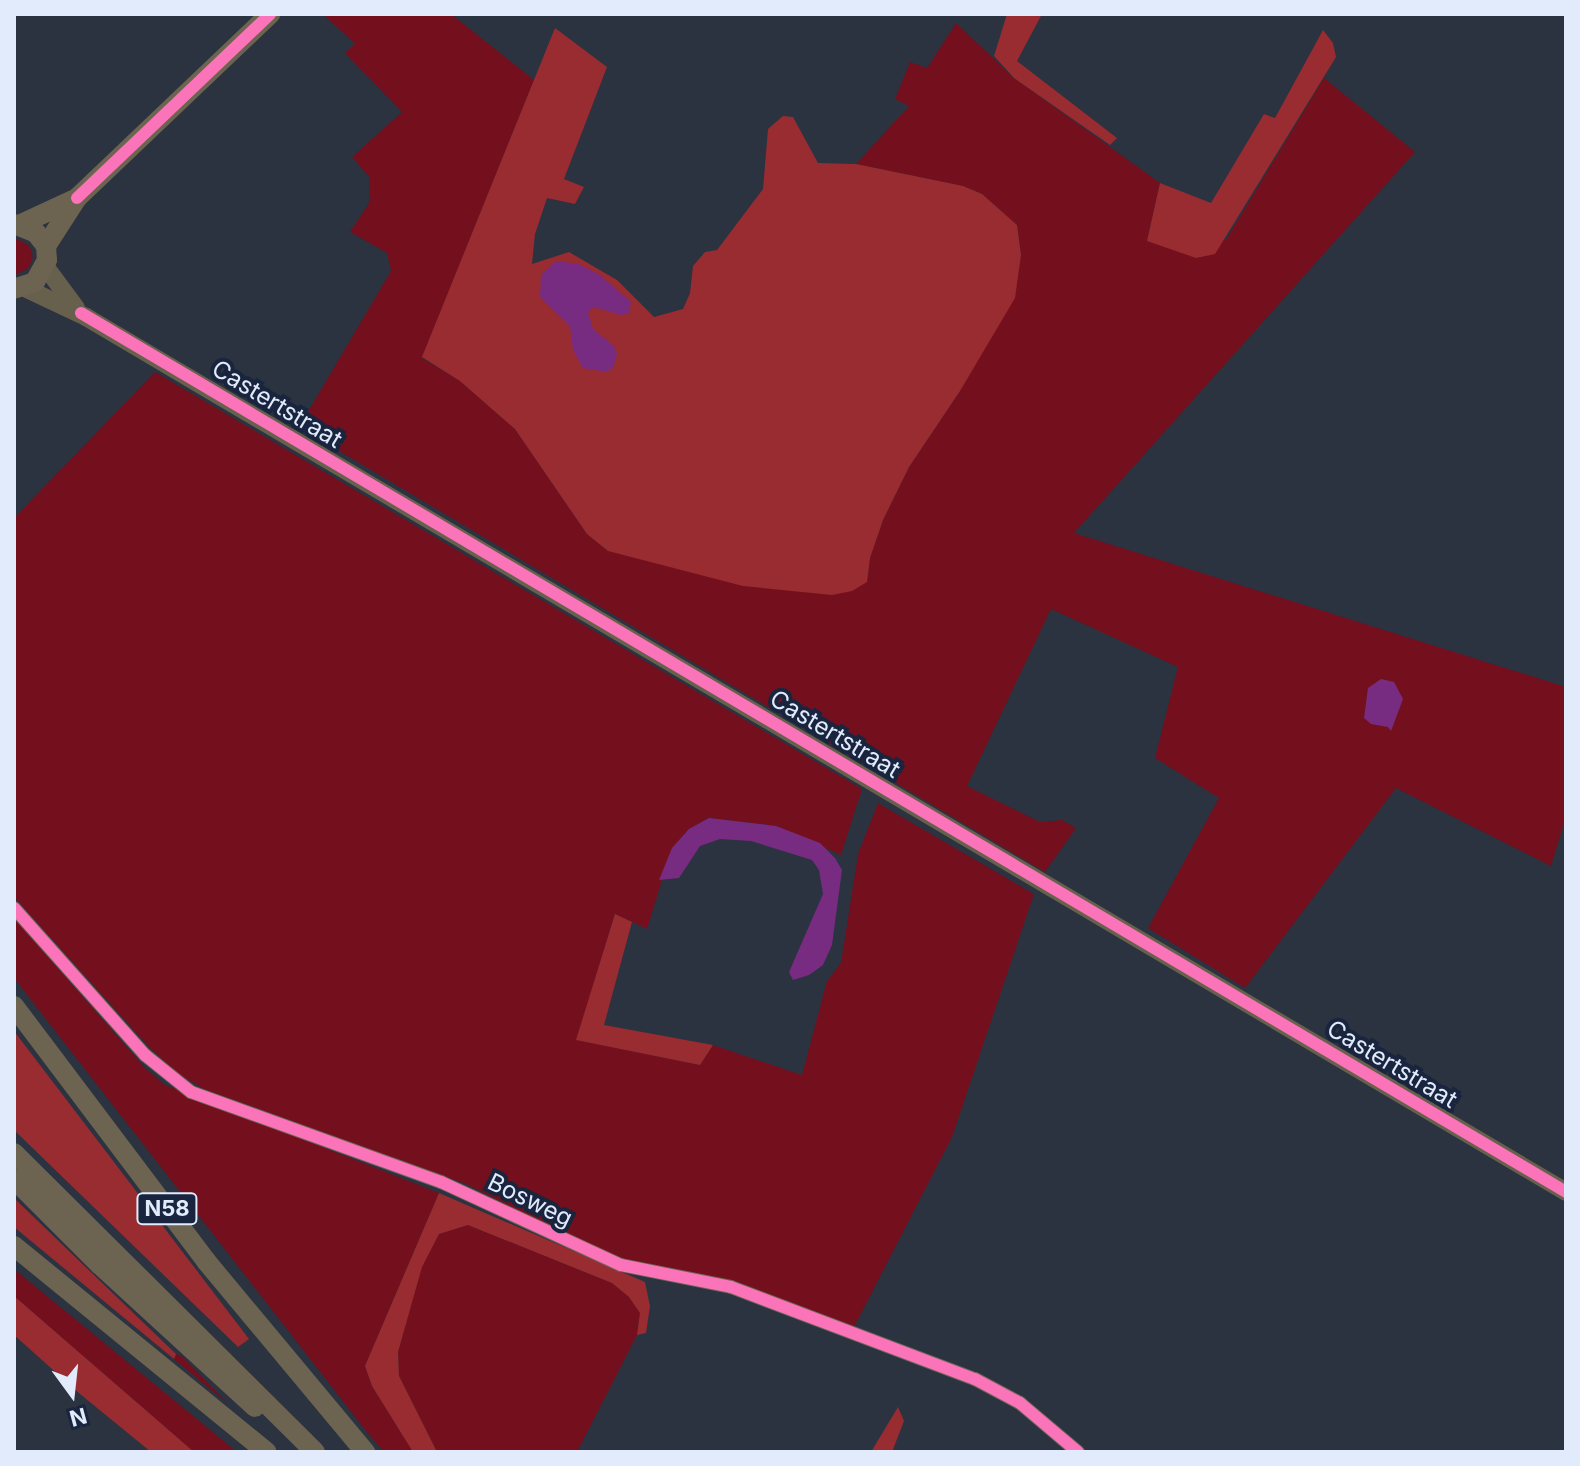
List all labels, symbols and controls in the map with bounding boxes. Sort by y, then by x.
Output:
street label: Castertstraat [207,354,347,454]
street label: Castertstraat [765,684,905,784]
street label: Castertstraat [1322,1014,1462,1114]
street label: Bosweg [483,1167,577,1233]
road number: N58 [135,1191,199,1227]
north arrow [32,1354,112,1434]
text: N [67,1402,90,1432]

